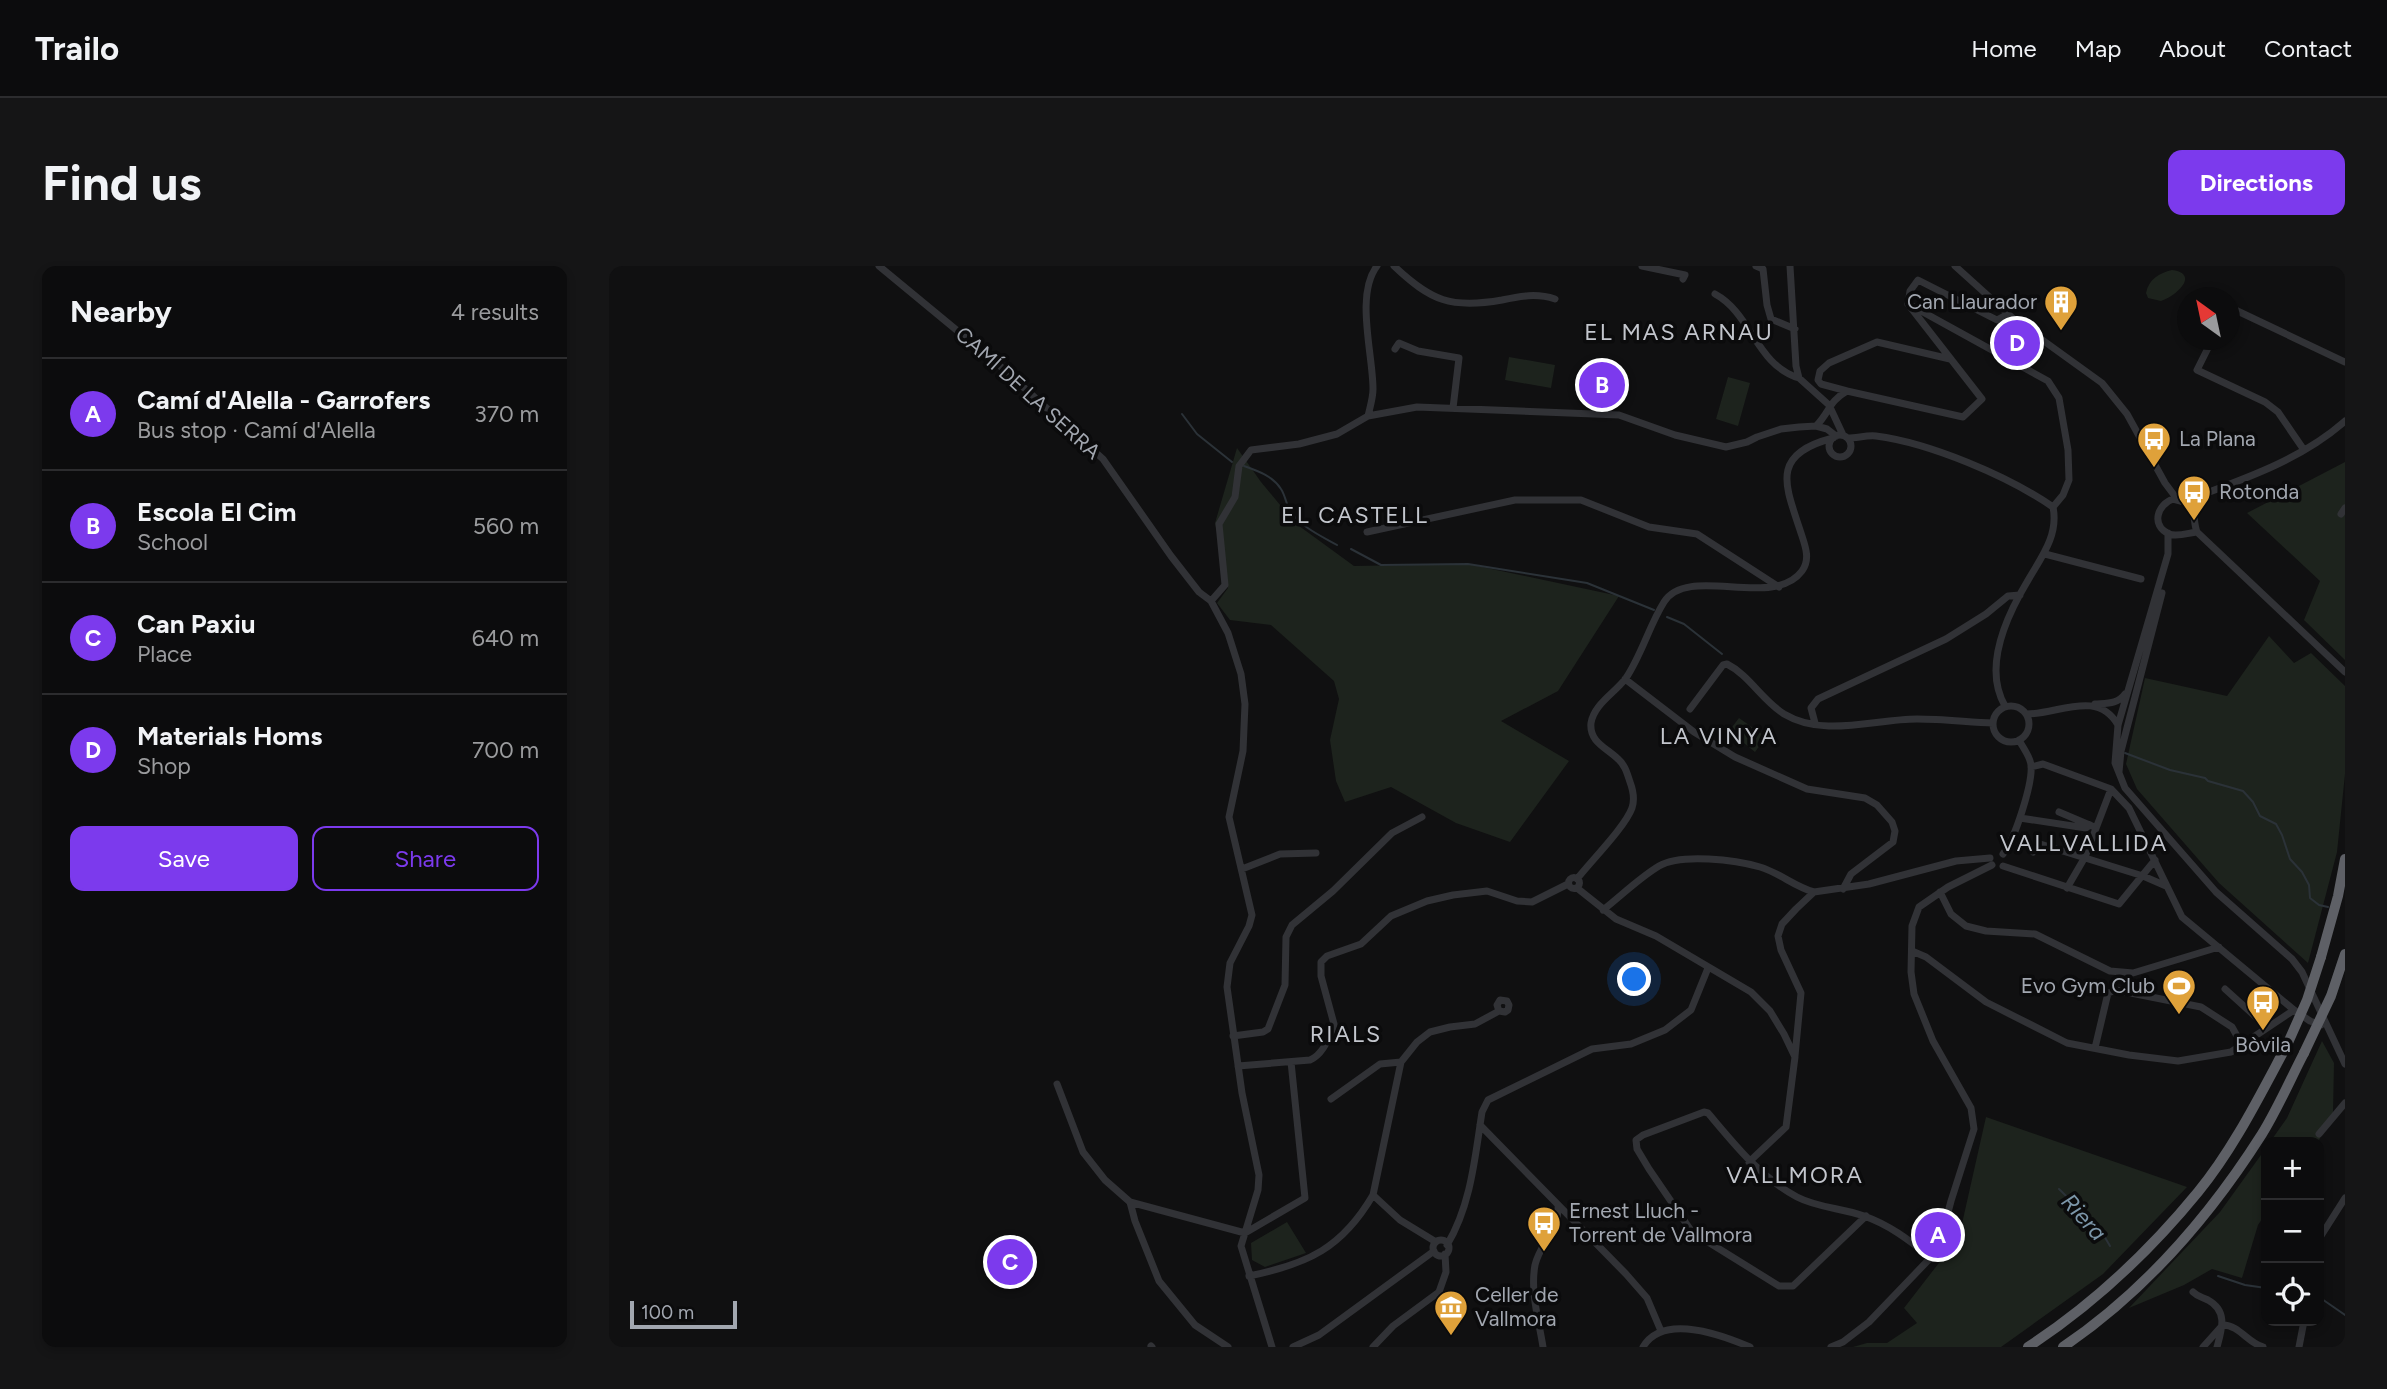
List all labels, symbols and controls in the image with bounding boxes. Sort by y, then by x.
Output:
text: Trailo [35,29,119,68]
text: Home [1971,34,2037,63]
text: Map [2075,34,2121,63]
text: About [2159,34,2226,63]
text: Contact [2264,34,2352,63]
button: Directions [2168,150,2345,215]
text: Find us [42,153,201,212]
building icon: Can Llaurador [2042,283,2080,332]
north arrow [2177,287,2240,350]
place label: Can Llaurador [1907,289,2037,314]
text: Nearby [70,293,172,330]
text: 4 results [451,298,539,326]
pin: D [1994,317,2040,369]
district label: EL MAS ARNAU [1584,318,1774,346]
street label: CAMÍ DE LA SERRA [951,321,1106,464]
pin: B [1579,359,1625,411]
text: Camí d'Alella - Garrofers [137,384,431,416]
text: A [85,400,101,428]
text: 370 m [474,400,539,428]
text: Bus stop · Camí d'Alella [137,416,376,444]
bus stop icon: La Plana [2135,420,2173,469]
place label: La Plana [2179,426,2256,451]
bus stop icon: Rotonda [2175,473,2213,522]
place label: Rotonda [2219,479,2299,504]
text: Escola El Cim [137,496,296,528]
district label: EL CASTELL [1281,501,1429,529]
text: B [86,512,100,540]
text: 560 m [473,512,539,540]
text: School [137,528,208,556]
text: Can Paxiu [137,608,255,640]
text: C [85,624,101,652]
text: 640 m [472,624,539,652]
text: Place [137,640,192,668]
text: Materials Homs [137,720,322,752]
district label: LA VINYA [1660,722,1778,750]
text: D [85,736,101,764]
text: 700 m [472,736,539,764]
text: Shop [137,752,191,780]
button: Save [70,826,298,891]
button: Share [312,826,539,891]
district label: VALLVALLIDA [2000,829,2168,857]
your location [1617,962,1651,996]
sports icon: Evo Gym Club [2160,967,2198,1016]
place label: Evo Gym Club [2021,973,2155,998]
bus stop icon: Bòvila [2244,983,2282,1032]
district label: RIALS [1310,1020,1382,1048]
place label: Bòvila [2235,1032,2291,1057]
map controls [2261,1137,2324,1326]
button: + [2261,1137,2324,1200]
district label: VALLMORA [1726,1161,1864,1189]
water label: Riera [2056,1188,2112,1246]
place label: Ernest Lluch - Torrent de Vallmora [1569,1198,1752,1247]
button: − [2261,1200,2324,1263]
bus stop icon: Ernest Lluch - Torrent de Vallmora [1525,1204,1563,1253]
pin: A [1915,1209,1961,1261]
pin: C [987,1236,1033,1288]
button: locate [2261,1263,2324,1326]
place label: Celler de Vallmora [1475,1282,1558,1331]
museum icon: Celler de Vallmora [1432,1288,1470,1337]
scale bar [630,1298,737,1330]
text: 100 m [641,1301,694,1324]

